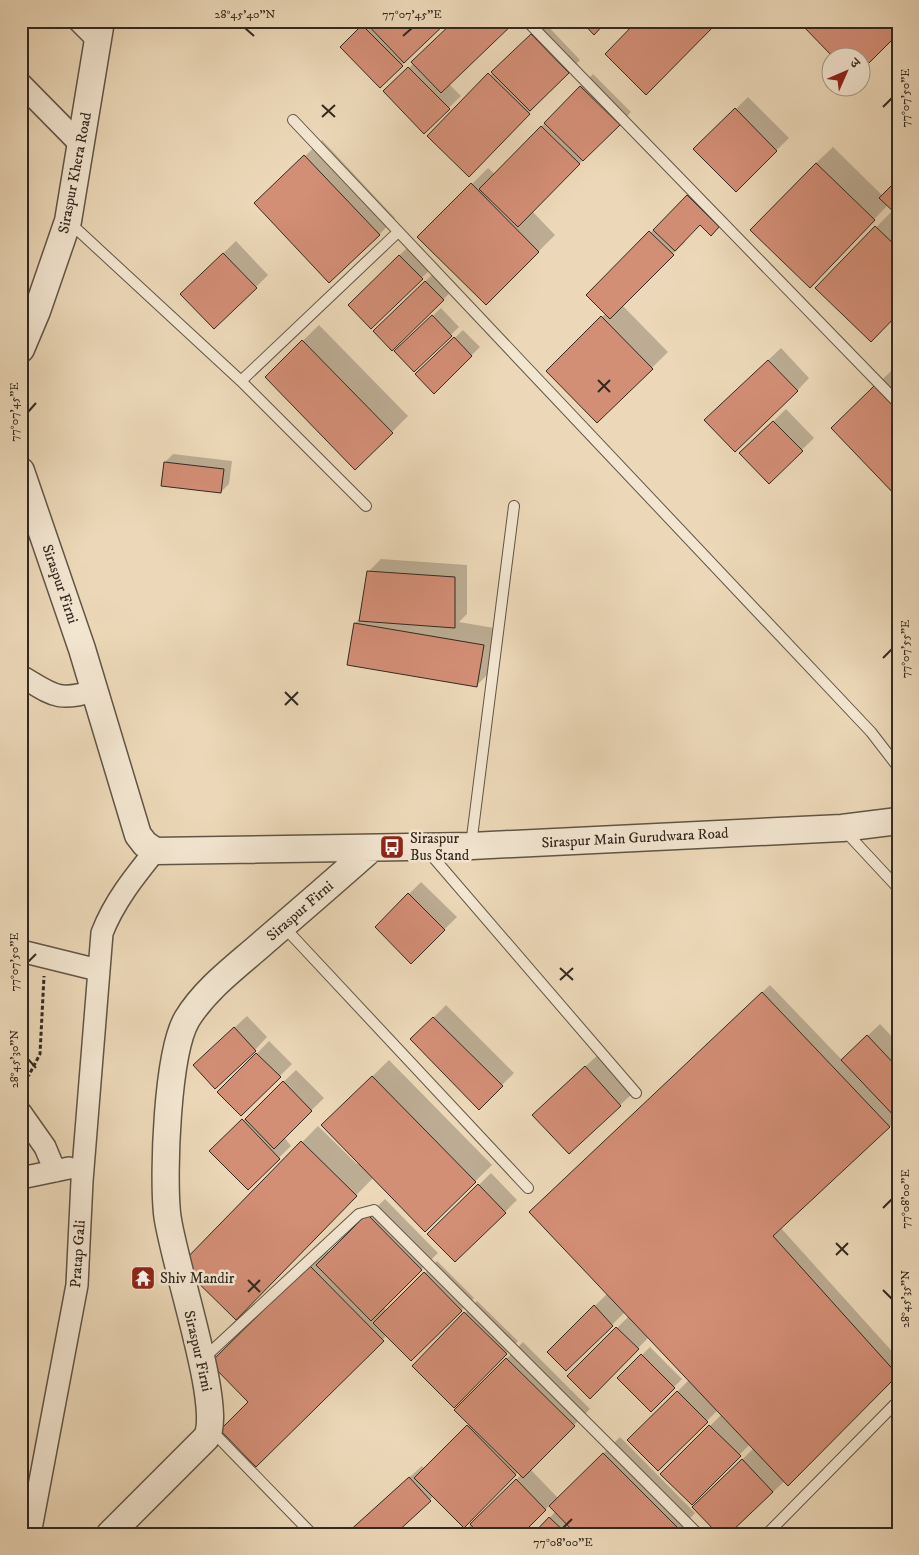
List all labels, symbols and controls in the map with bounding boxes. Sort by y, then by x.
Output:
text: 28°45'40"N [215,7,276,22]
text: 77°07'45"E [382,7,442,22]
north arrow [822,48,872,98]
text: उ [845,54,864,73]
text: 77°07'50"E [898,68,913,128]
street label: Siraspur Khera Road [54,110,96,235]
text: 77°07'45"E [7,382,22,442]
street label: Siraspur Firni [38,542,82,626]
text: 77°07'55"E [898,619,913,678]
street label: Siraspur Main Gurudwara Road [541,824,730,852]
place label: Siraspur Bus Stand [410,829,470,865]
bus stop icon: Siraspur Bus Stand [379,834,405,860]
street label: Siraspur Firni [263,877,338,945]
text: 77°07'50"E [7,932,22,992]
text: 28°45'30"N [7,1030,22,1088]
text: 77°08'00"E [898,1169,913,1229]
street label: Pratap Gali [66,1219,90,1288]
temple icon: Shiv Mandir [130,1265,156,1291]
place label: Shiv Mandir [160,1269,235,1288]
text: 28°45'35"N [898,1270,913,1328]
street label: Siraspur Firni [179,1309,217,1394]
text: 77°08'00"E [533,1535,593,1550]

